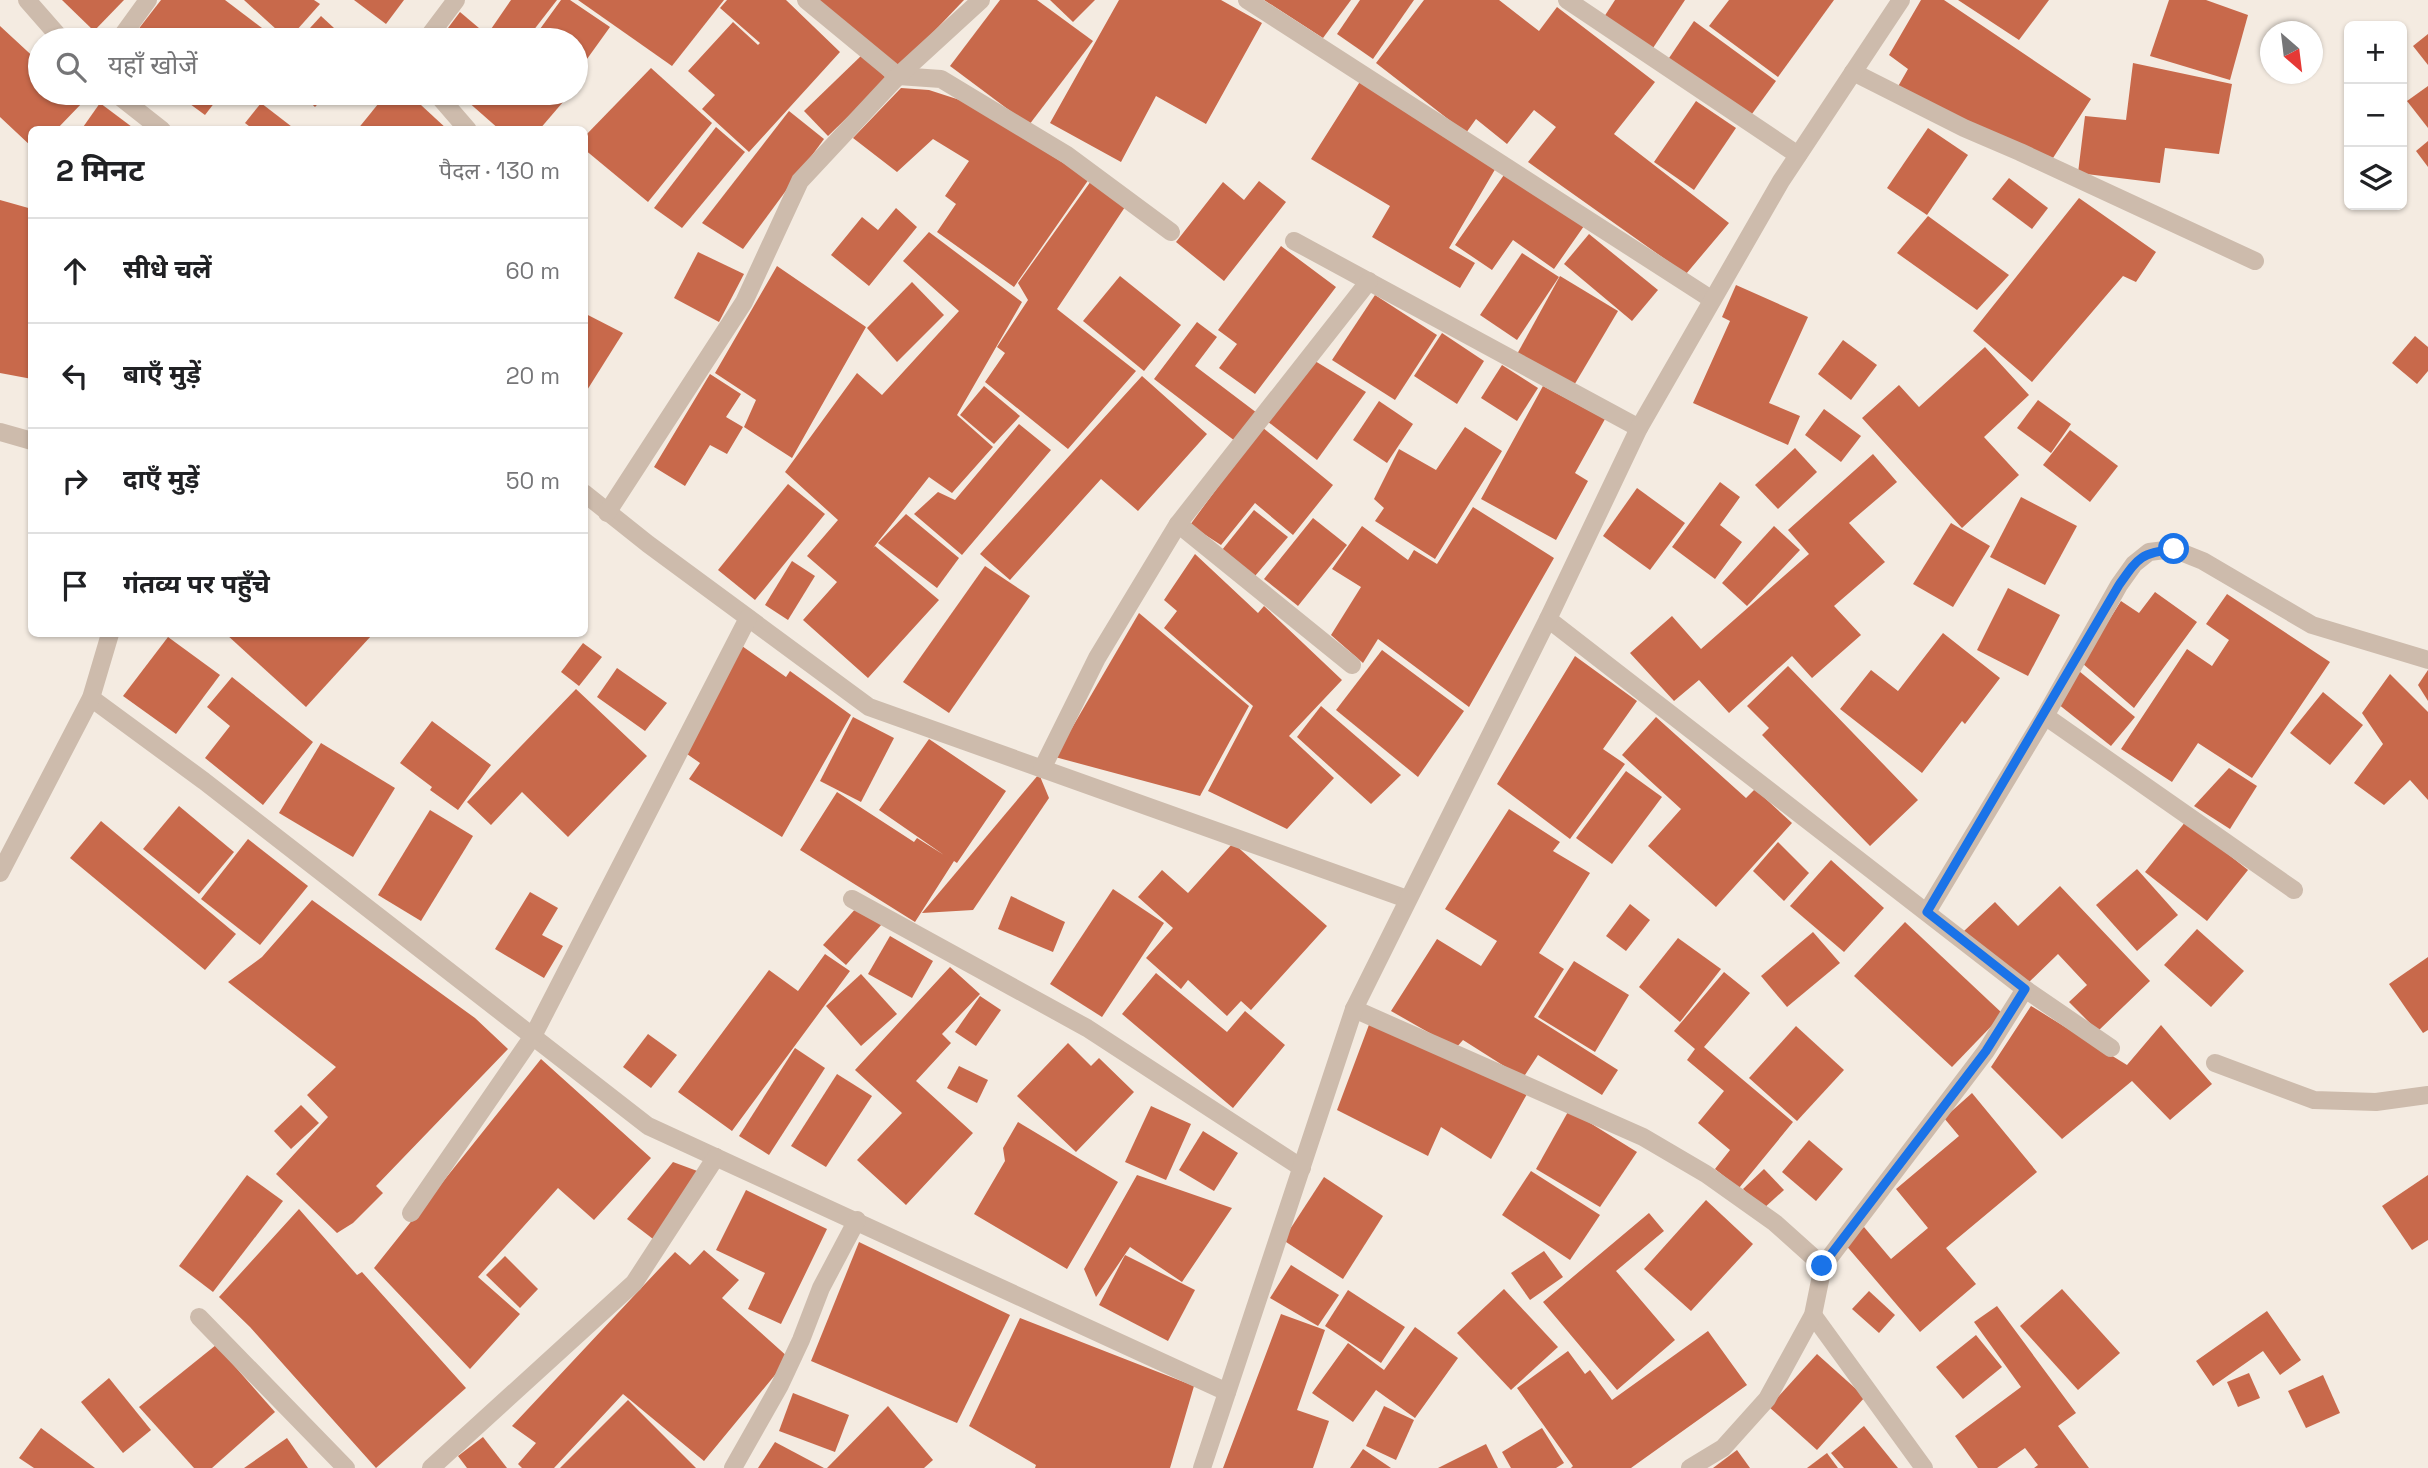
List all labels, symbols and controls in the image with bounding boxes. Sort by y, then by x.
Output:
north arrow [2260,21,2323,84]
map controls [2344,21,2407,210]
button: + [2344,21,2407,84]
search box [28,28,588,105]
icon: search [52,48,90,86]
text: यहाँ खोजें [108,48,198,82]
button: − [2344,84,2407,147]
button: layers [2344,147,2407,210]
text: 2 मिनट [56,151,144,190]
text: पैदल · 130 m [439,156,560,186]
icon: ahead [56,252,94,290]
text: सीधे चलें [123,252,212,286]
text: 60 m [505,256,560,286]
icon: left [56,357,94,395]
text: बाएँ मुड़ें [123,357,201,391]
text: 20 m [506,361,560,391]
icon: right [56,462,94,500]
text: दाएँ मुड़ें [123,462,199,496]
text: 50 m [506,466,560,496]
route start [2158,533,2189,564]
icon: arrive [56,567,94,605]
text: गंतव्य पर पहुँचे [123,567,270,601]
route end [1806,1250,1837,1281]

